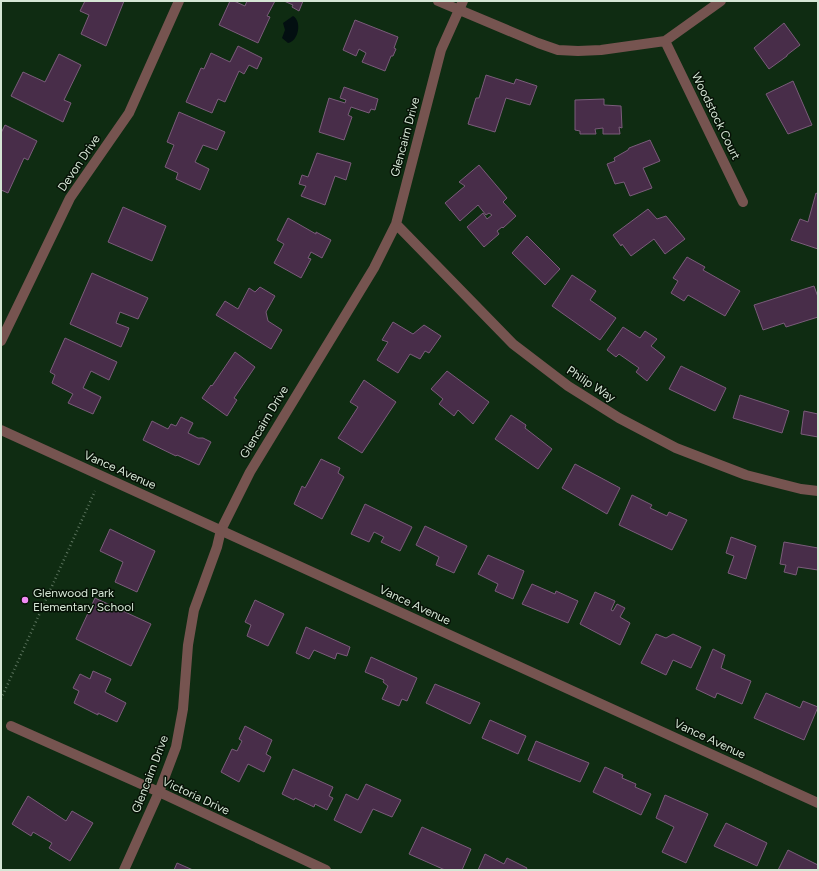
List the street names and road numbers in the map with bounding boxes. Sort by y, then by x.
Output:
street label: Woodstock Court [689,70,743,162]
street label: Glencairn Drive [388,95,422,178]
street label: Devon Drive [55,132,103,194]
street label: Philip Way [564,363,619,405]
street label: Glencairn Drive [237,383,291,461]
street label: Vance Avenue [82,448,159,492]
street label: Vance Avenue [377,582,453,628]
street label: Vance Avenue [672,716,748,762]
street label: Glencairn Drive [129,733,171,815]
street label: Victoria Drive [160,774,232,818]

